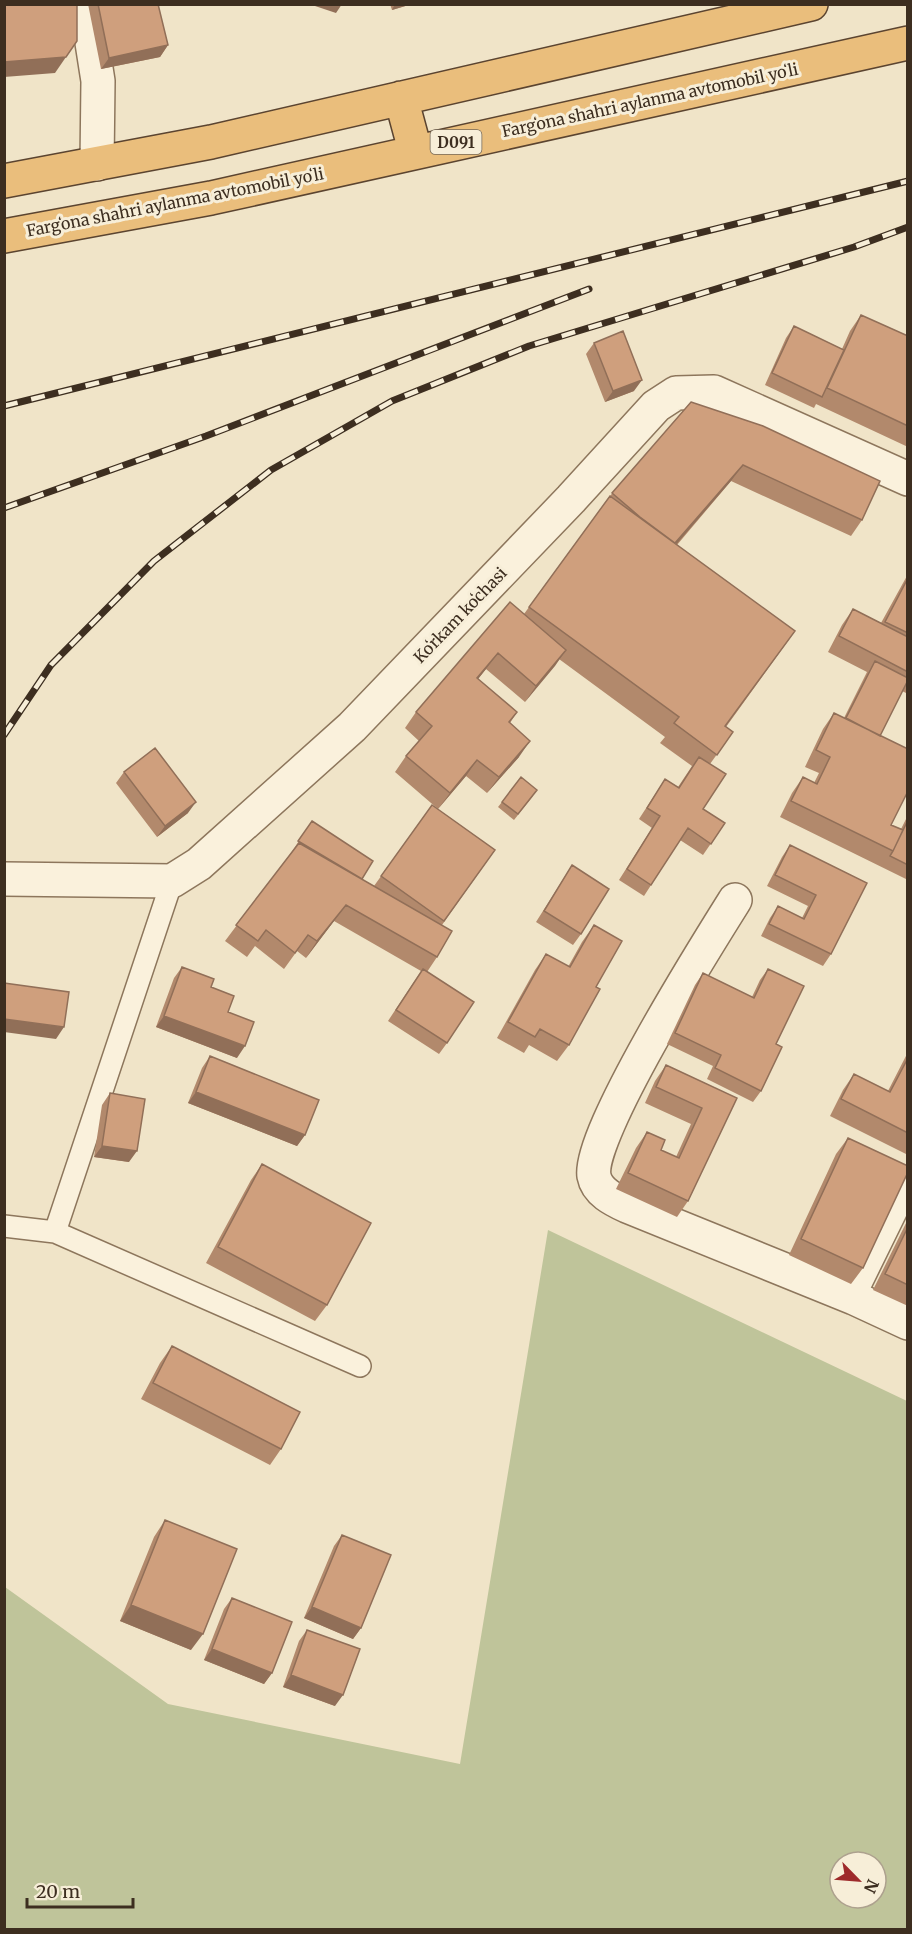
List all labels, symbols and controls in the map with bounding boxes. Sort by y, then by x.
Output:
street label: Fargʻona shahri aylanma avtomobil yoʻli [500,59,800,141]
road number: D091 [430,130,482,154]
street label: Fargʻona shahri aylanma avtomobil yoʻli [25,163,325,241]
street label: Koʻrkam koʻchasi [409,563,511,667]
north arrow [828,1850,888,1910]
scale bar [27,1871,134,1909]
text: N [860,1876,883,1897]
text: 20 m [36,1880,80,1903]

